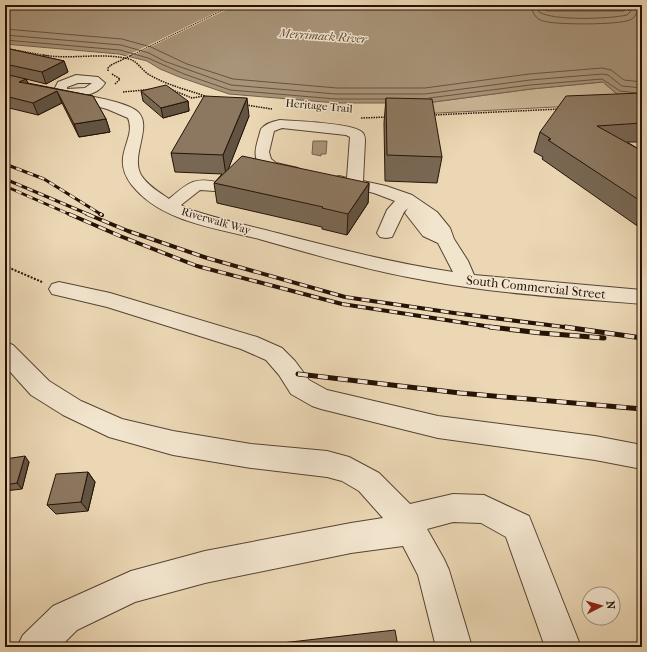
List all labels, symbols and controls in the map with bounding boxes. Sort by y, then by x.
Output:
water label: Merrimack River [278,26,369,46]
street label: Heritage Trail [285,97,353,115]
street label: Riverwalk Way [180,205,253,237]
street label: South Commercial Street [465,272,607,302]
north arrow [581,586,621,626]
text: N [604,600,617,610]

